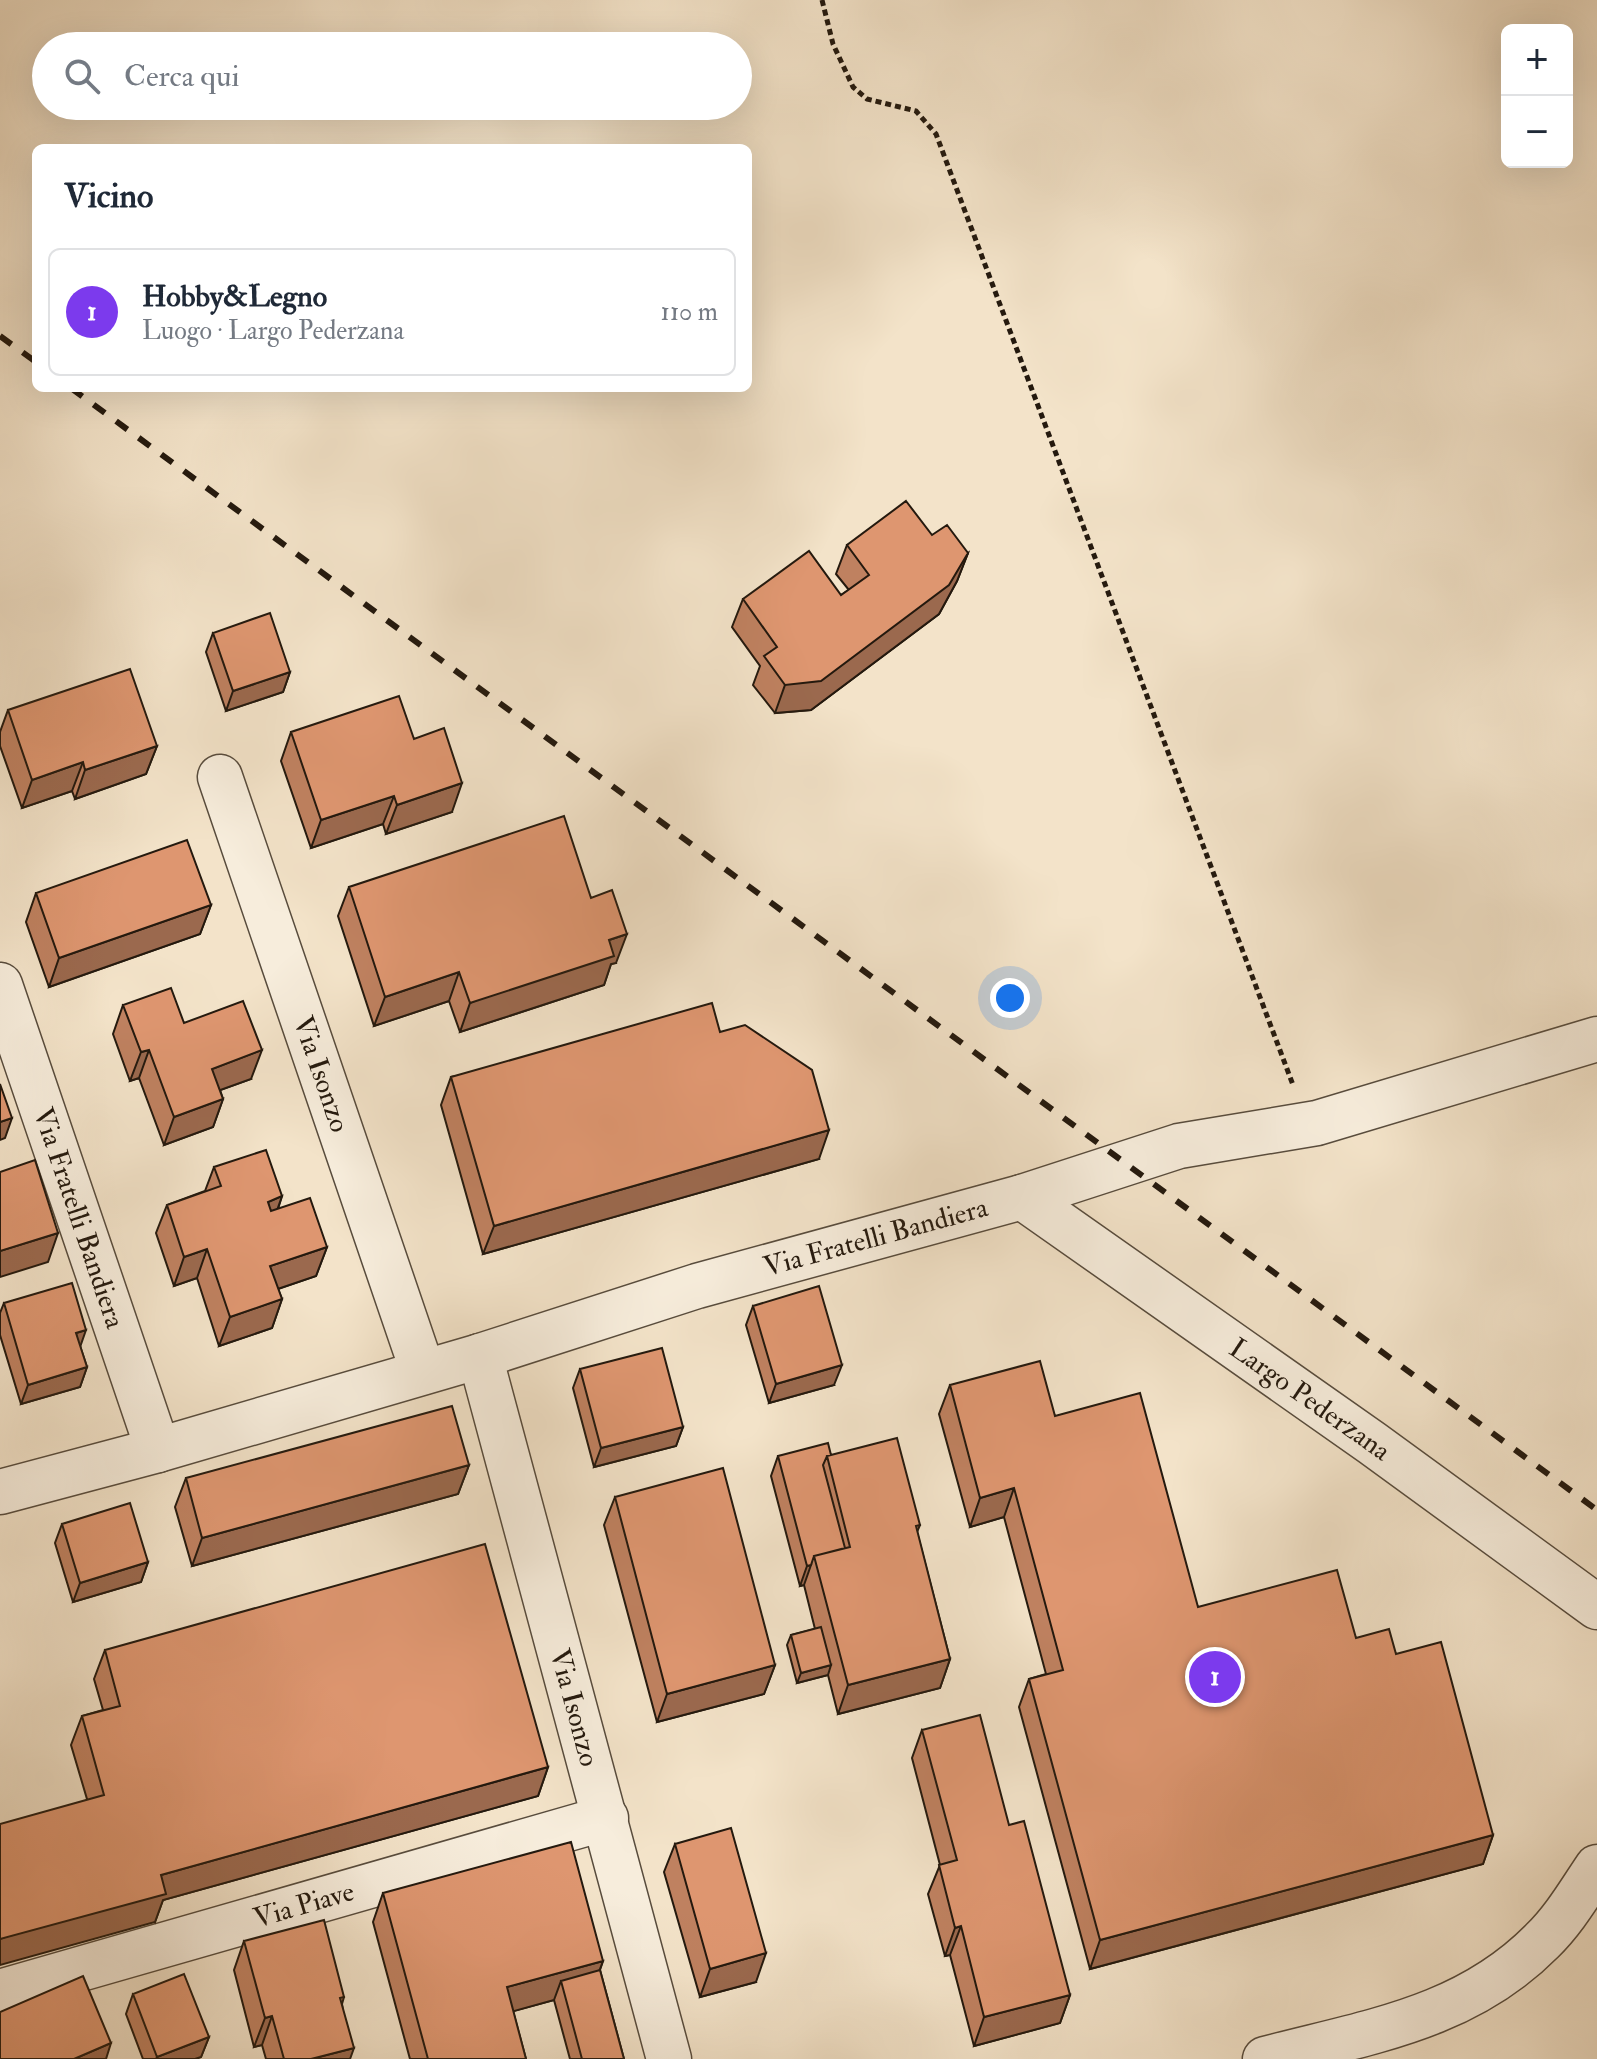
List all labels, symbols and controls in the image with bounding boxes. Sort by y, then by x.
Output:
map controls [1501,24,1573,168]
button: + [1501,24,1573,96]
search box [32,32,752,120]
icon: search [60,54,104,98]
text: Cerca qui [124,58,240,95]
button: − [1501,96,1573,168]
text: Vicino [64,175,153,218]
text: Hobby&Legno [142,278,327,315]
text: 1 [87,296,97,328]
text: 110 m [661,296,718,328]
text: Luogo · Largo Pederzana [142,315,404,347]
your location [990,978,1030,1018]
street label: Via Isonzo [285,1012,357,1137]
street label: Via Fratelli Bandiera [25,1103,133,1333]
street label: Via Fratelli Bandiera [759,1190,992,1285]
street label: Largo Pederzana [1222,1331,1398,1469]
street label: Via Isonzo [542,1645,607,1770]
pin: 1 [1189,1647,1241,1707]
street label: Via Piave [249,1874,358,1936]

